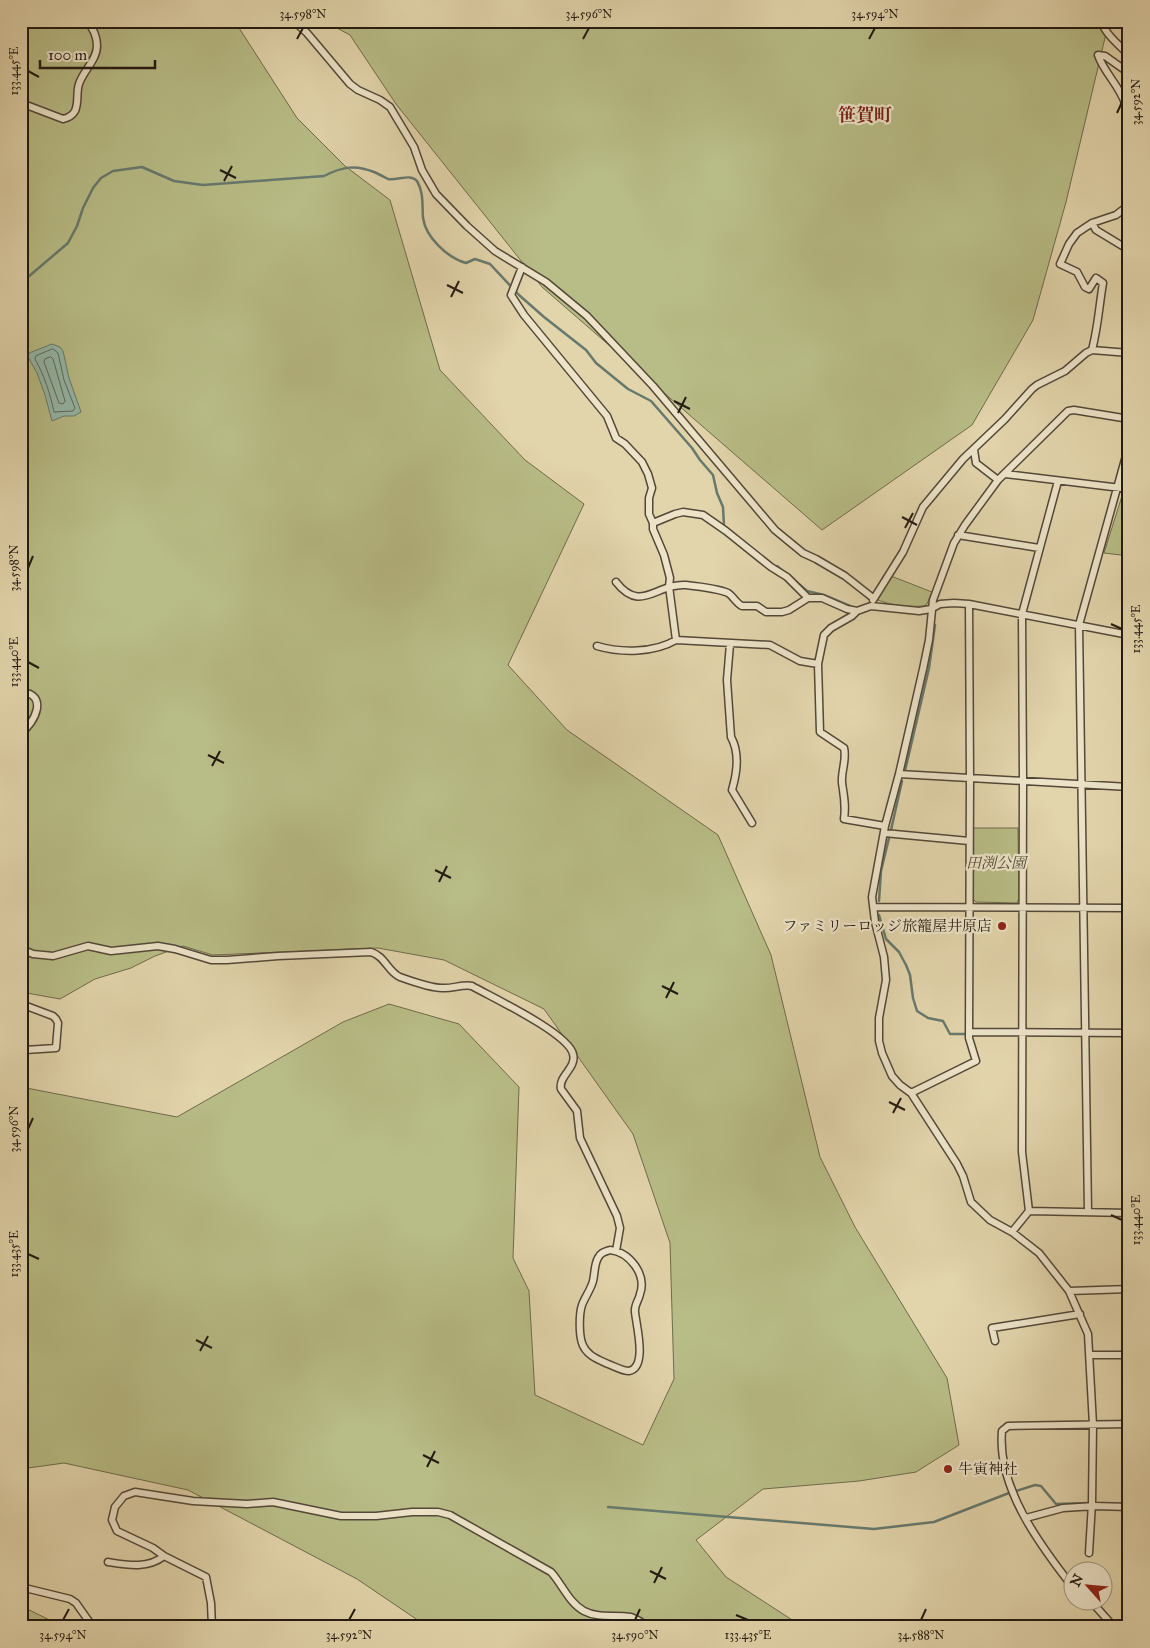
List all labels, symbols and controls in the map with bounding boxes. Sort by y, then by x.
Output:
text: 34.598°N [279,7,327,21]
text: 34.596°N [566,7,612,21]
text: 34.594°N [851,7,899,21]
scale bar [40,38,155,70]
text: 133.445°E [7,46,21,95]
text: 100 m [48,46,88,64]
text: 34.592°N [1129,79,1143,125]
district label: 笹賀町 [838,104,892,126]
text: 34.598°N [7,544,21,592]
text: 133.445°E [1129,604,1143,653]
text: 133.440°E [7,636,21,687]
park label: 田渕公園 [966,854,1029,872]
place label: ファミリーロッジ旅籠屋井原店 [783,917,992,935]
marker: ファミリーロッジ旅籠屋井原店 [996,920,1008,932]
text: 34.596°N [7,1106,21,1152]
text: 133.440°E [1129,1194,1143,1245]
text: 133.435°E [7,1230,21,1277]
place label: 牛寅神社 [958,1460,1018,1478]
marker: 牛寅神社 [942,1463,954,1475]
north arrow [1062,1560,1112,1610]
text: N [1067,1571,1087,1589]
text: 34.594°N [39,1628,87,1642]
text: 34.592°N [326,1628,372,1642]
text: 34.590°N [611,1628,659,1642]
text: 133.435°E [725,1628,772,1642]
text: 34.588°N [898,1628,944,1642]

